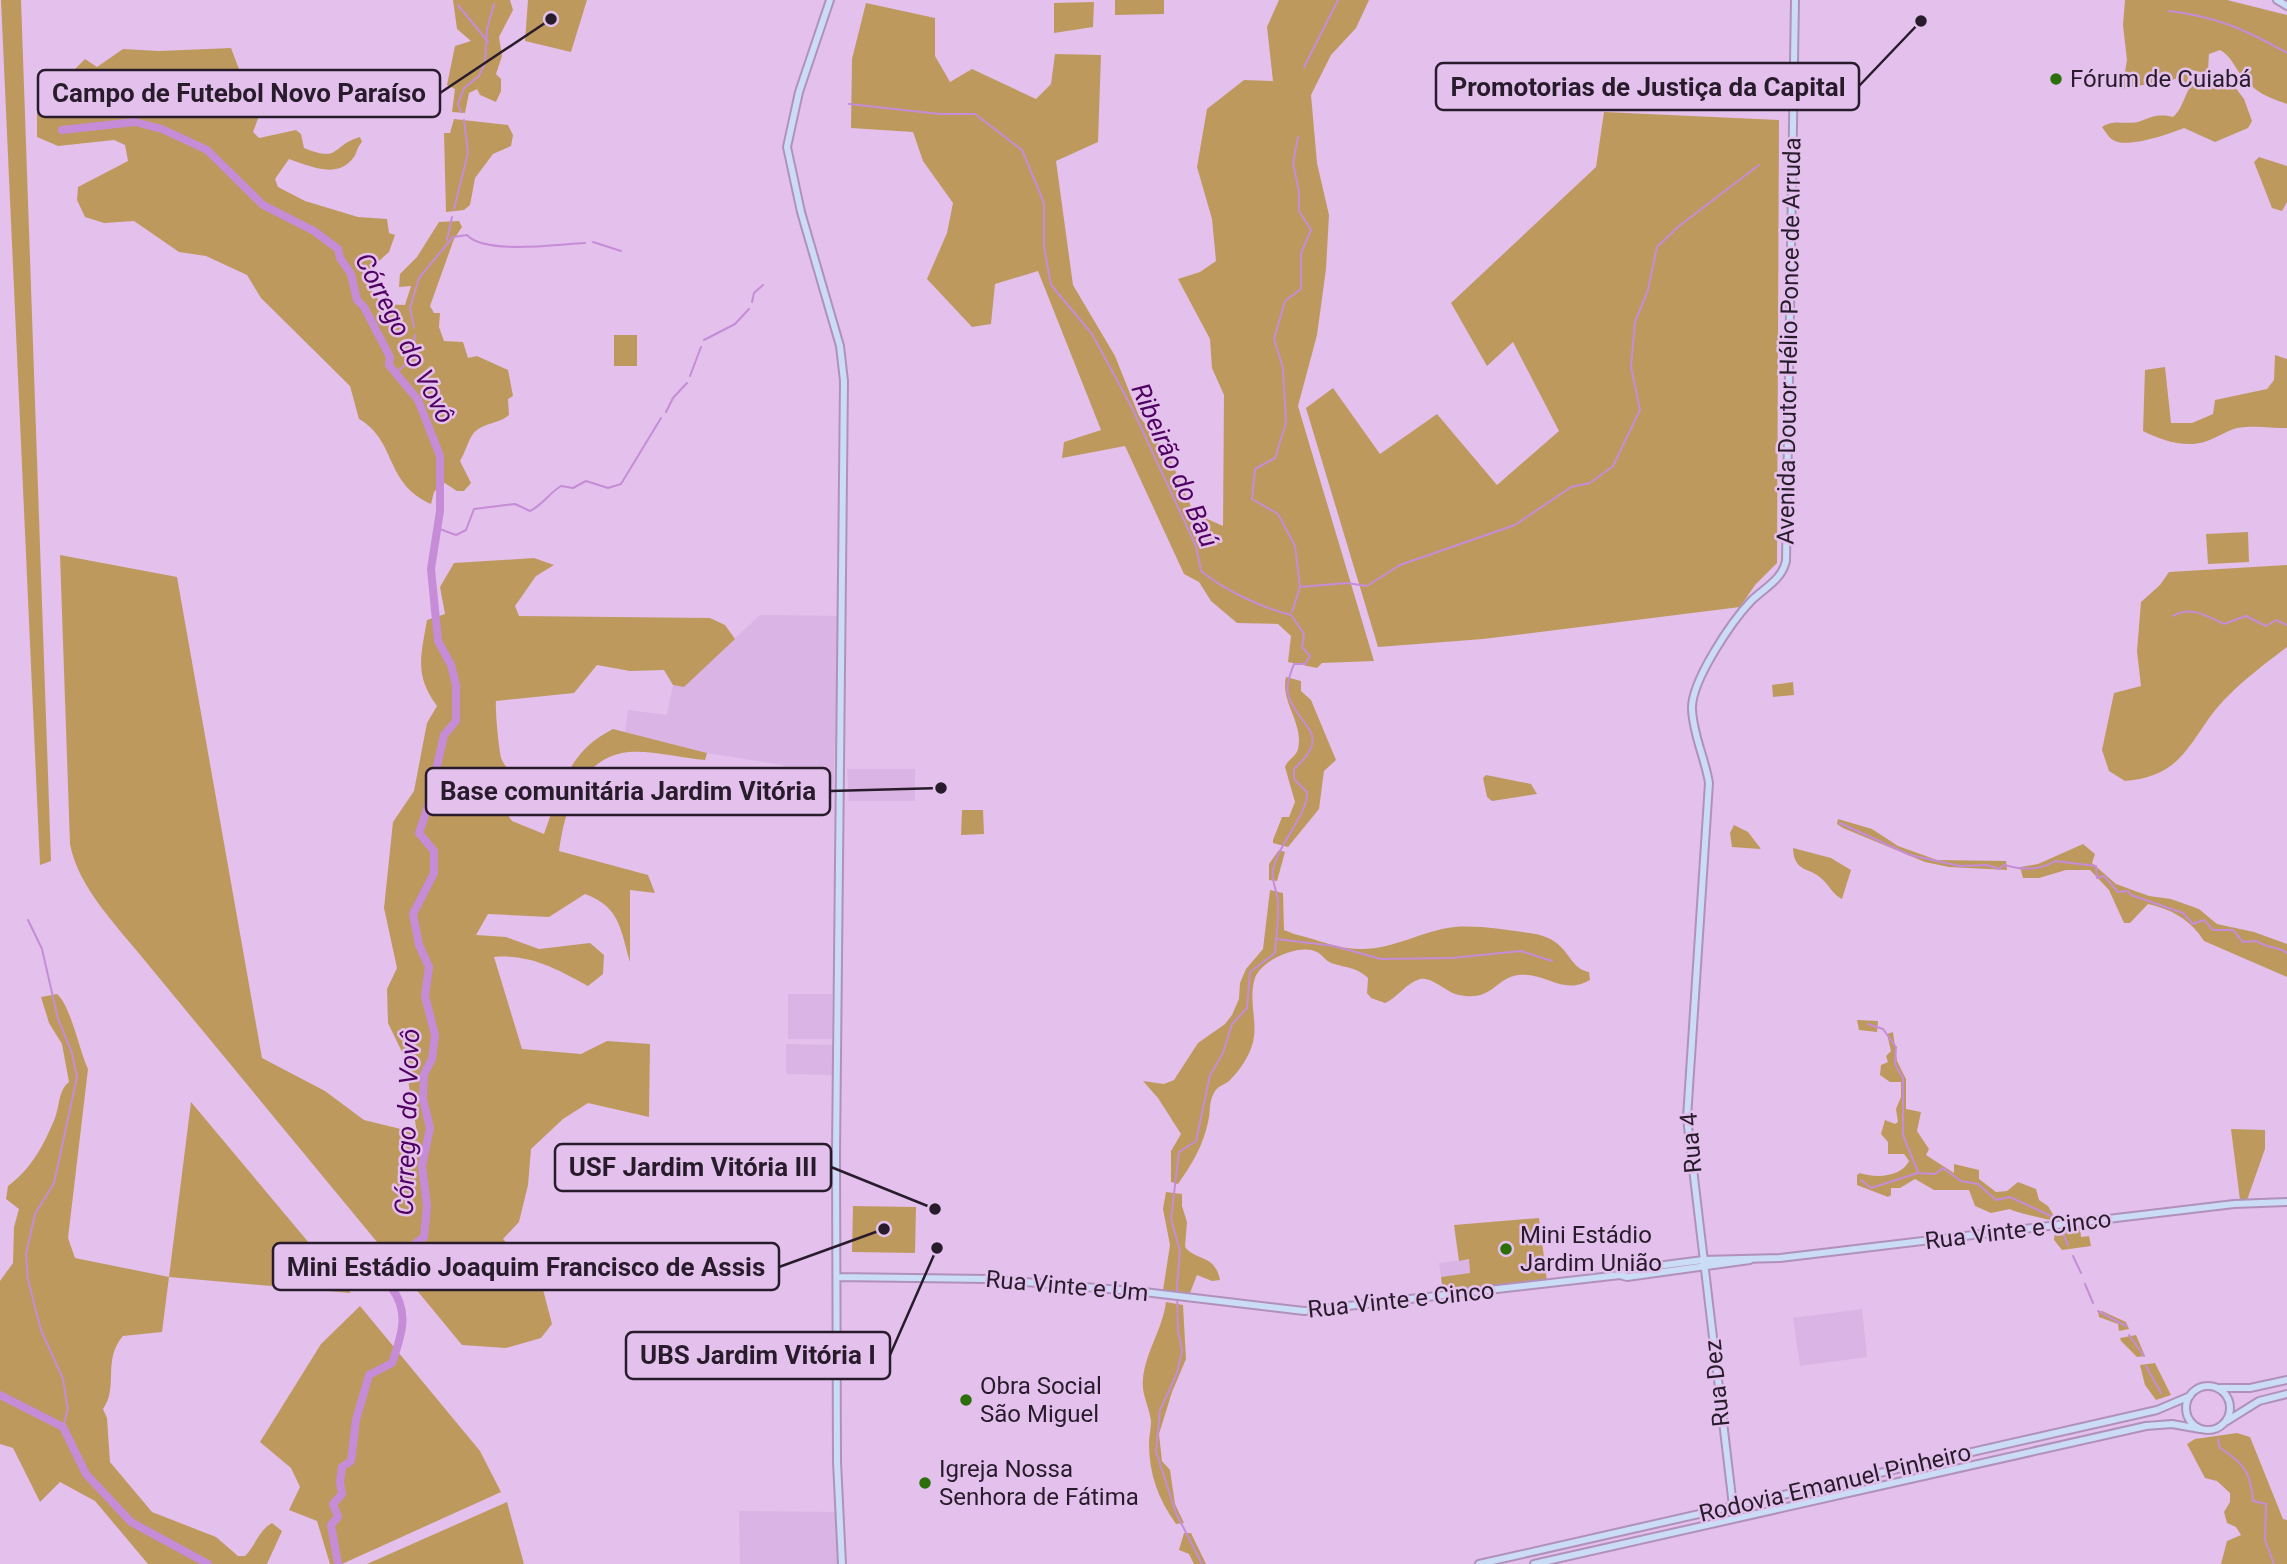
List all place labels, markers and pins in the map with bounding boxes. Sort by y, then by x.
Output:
callout: Promotorias de Justiça da Capital [1436,63,1859,110]
place label: Fórum de Cuiabá [2070,65,2252,93]
callout: Campo de Futebol Novo Paraíso [38,70,440,117]
marker: Fórum de Cuiabá [2048,71,2064,87]
callout: Base comunitária Jardim Vitória [426,768,830,815]
callout: USF Jardim Vitória III [555,1144,831,1191]
place label: Mini Estádio Jardim União [1520,1221,1662,1277]
marker: Mini Estádio Jardim União [1498,1241,1514,1257]
callout: Mini Estádio Joaquim Francisco de Assis [273,1243,779,1290]
callout: UBS Jardim Vitória I [626,1332,890,1379]
place label: Obra Social São Miguel [980,1372,1102,1428]
marker: Obra Social São Miguel [958,1392,974,1408]
place label: Igreja Nossa Senhora de Fátima [939,1455,1139,1511]
marker: Igreja Nossa Senhora de Fátima [917,1475,933,1491]

